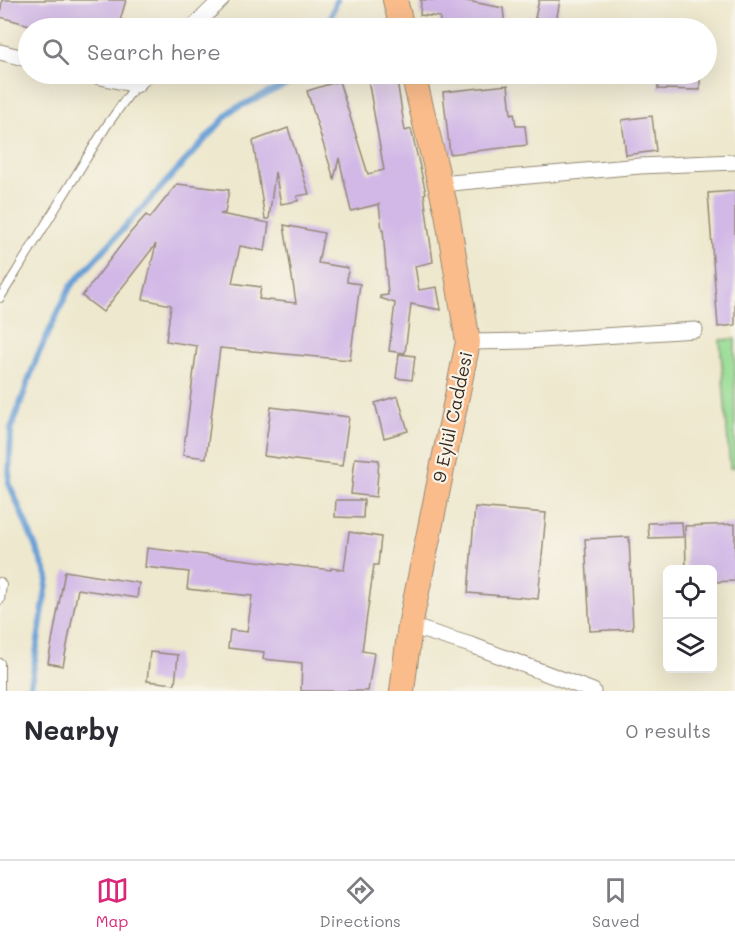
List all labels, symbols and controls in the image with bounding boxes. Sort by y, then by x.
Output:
search box [18,18,717,84]
icon: search [39,35,72,68]
text: Search here [87,37,221,66]
street label: 9 Eylül Caddesi [426,349,478,484]
map controls [663,565,717,673]
button: locate [663,565,717,619]
button: layers [663,619,717,673]
text: Nearby [24,713,119,747]
text: 0 results [626,717,711,743]
tab: Map [96,874,129,931]
tab: Directions [320,874,401,931]
tab: Saved [592,874,639,931]

